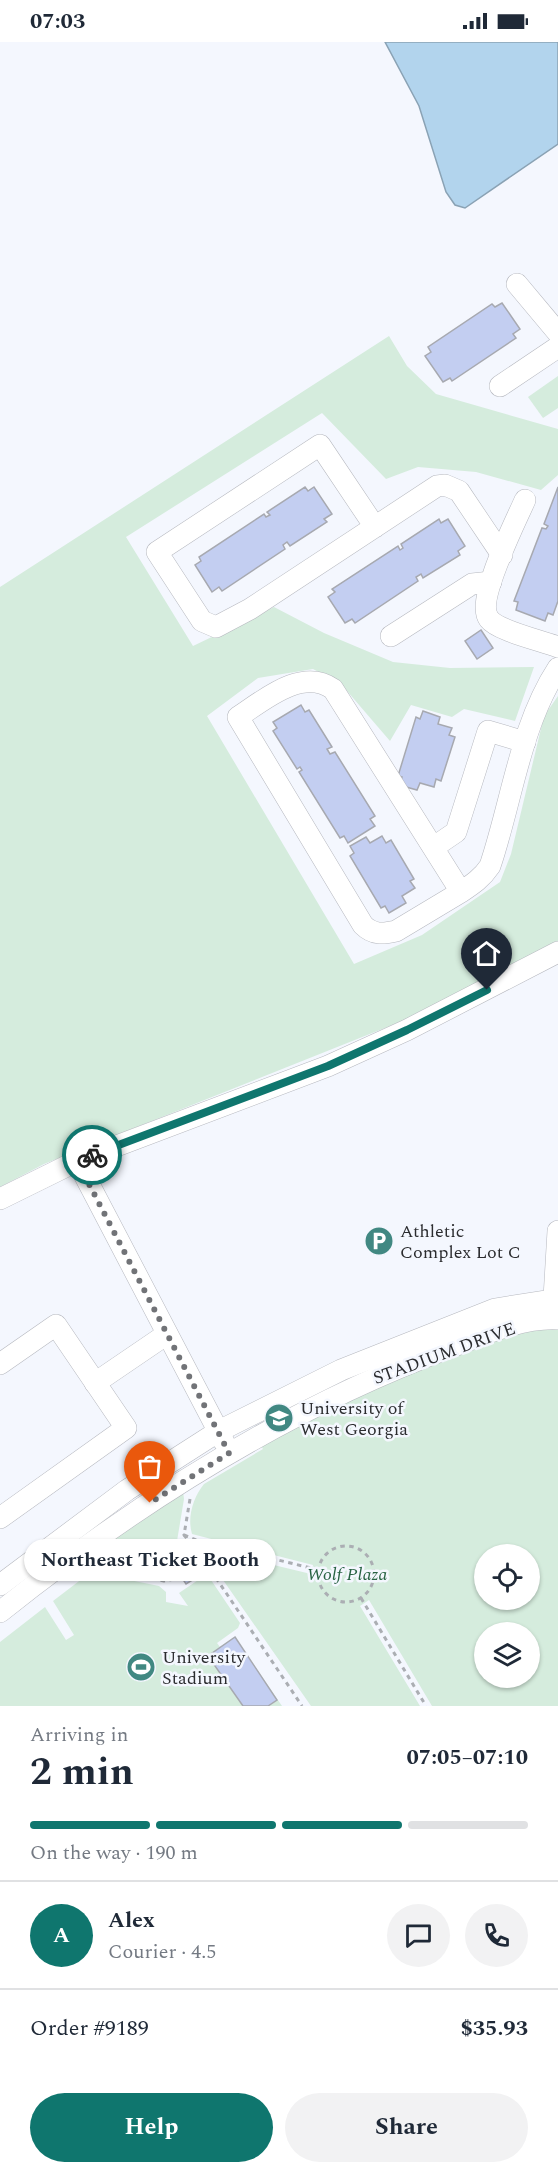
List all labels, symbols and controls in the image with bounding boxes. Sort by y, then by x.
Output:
text: 07:03 [30,5,85,38]
pin [461,928,512,990]
icon: home [470,937,503,970]
courier [62,1125,122,1185]
icon: bike [76,1139,109,1172]
place label: Athletic Complex Lot C [400,1218,521,1266]
parking icon: Athletic Complex Lot C [363,1225,395,1257]
street label: STADIUM DRIVE [369,1315,519,1392]
place label: University of West Georgia [300,1395,408,1443]
school or university icon: University of West Georgia [263,1402,295,1434]
pin [124,1441,175,1503]
icon: bag [133,1450,166,1483]
callout: Northeast Ticket Booth [24,1539,276,1581]
map controls [474,1544,540,1688]
button: locate [474,1544,540,1610]
text: Northeast Ticket Booth [41,1545,259,1575]
park label: Wolf Plaza [307,1561,387,1588]
button: layers [474,1622,540,1688]
place label: University Stadium [162,1644,247,1692]
sports icon: University Stadium [125,1651,157,1683]
text: Arriving in [30,1720,128,1750]
text: 07:05–07:10 [406,1741,528,1774]
text: 2 min [30,1743,134,1802]
text: On the way · 190 m [30,1838,198,1868]
text: Alex [108,1904,155,1937]
button: chat [387,1904,450,1967]
button: phone [465,1904,528,1967]
text: A [53,1919,70,1952]
text: Courier · 4.5 [108,1937,216,1967]
text: Order #9189 [30,2012,149,2045]
text: $35.93 [460,2012,528,2045]
button: Help [30,2093,273,2162]
button: Share [285,2093,528,2162]

